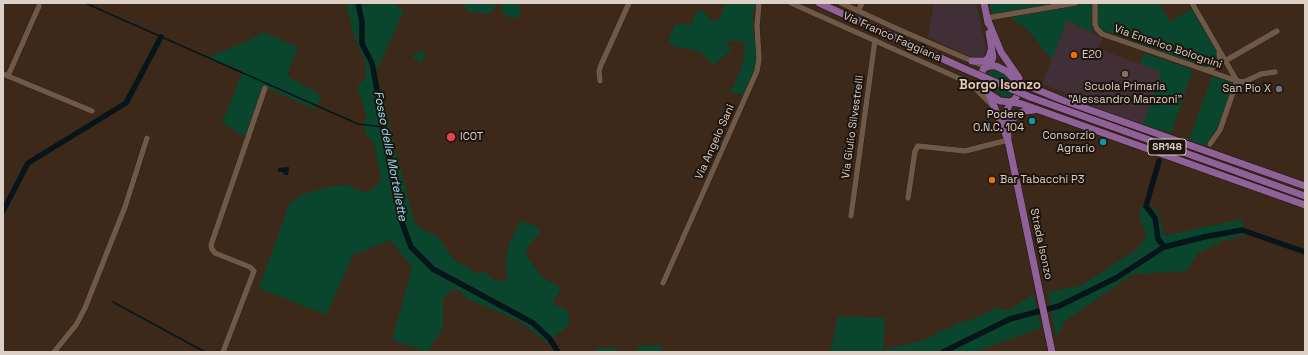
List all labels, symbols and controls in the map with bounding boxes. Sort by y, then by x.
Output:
street label: Via Franco Faggiana [841,9,943,65]
street label: Via Emerico Bolognini [1112,22,1224,72]
place label: E20 [1082,48,1102,62]
marker: E20 [1069,50,1079,60]
marker: Scuola Primaria "Alessandro Manzoni" [1120,69,1130,79]
street label: Via Giulio Silvestrelli [839,75,867,179]
district label: Borgo Isonzo [959,77,1041,93]
place label: Scuola Primaria "Alessandro Manzoni" [1068,80,1182,106]
place label: San Pio X [1222,82,1271,96]
marker: San Pio X [1274,84,1284,94]
water label: Fosso delle Mortellette [370,90,410,222]
street label: Via Angelo Sani [693,102,737,182]
place label: Podere O.N.C. 104 [973,108,1024,134]
marker: Podere O.N.C. 104 [1027,116,1037,126]
place label: Consorzio Agrario [1042,129,1095,155]
place label: ICOT [460,130,483,144]
marker: ICOT [445,131,457,143]
marker: Consorzio Agrario [1098,137,1108,147]
road number: SR148 [1148,139,1186,155]
place label: Bar Tabacchi P3 [1000,173,1084,187]
marker: Bar Tabacchi P3 [987,175,997,185]
street label: Strada Isonzo [1027,207,1055,281]

